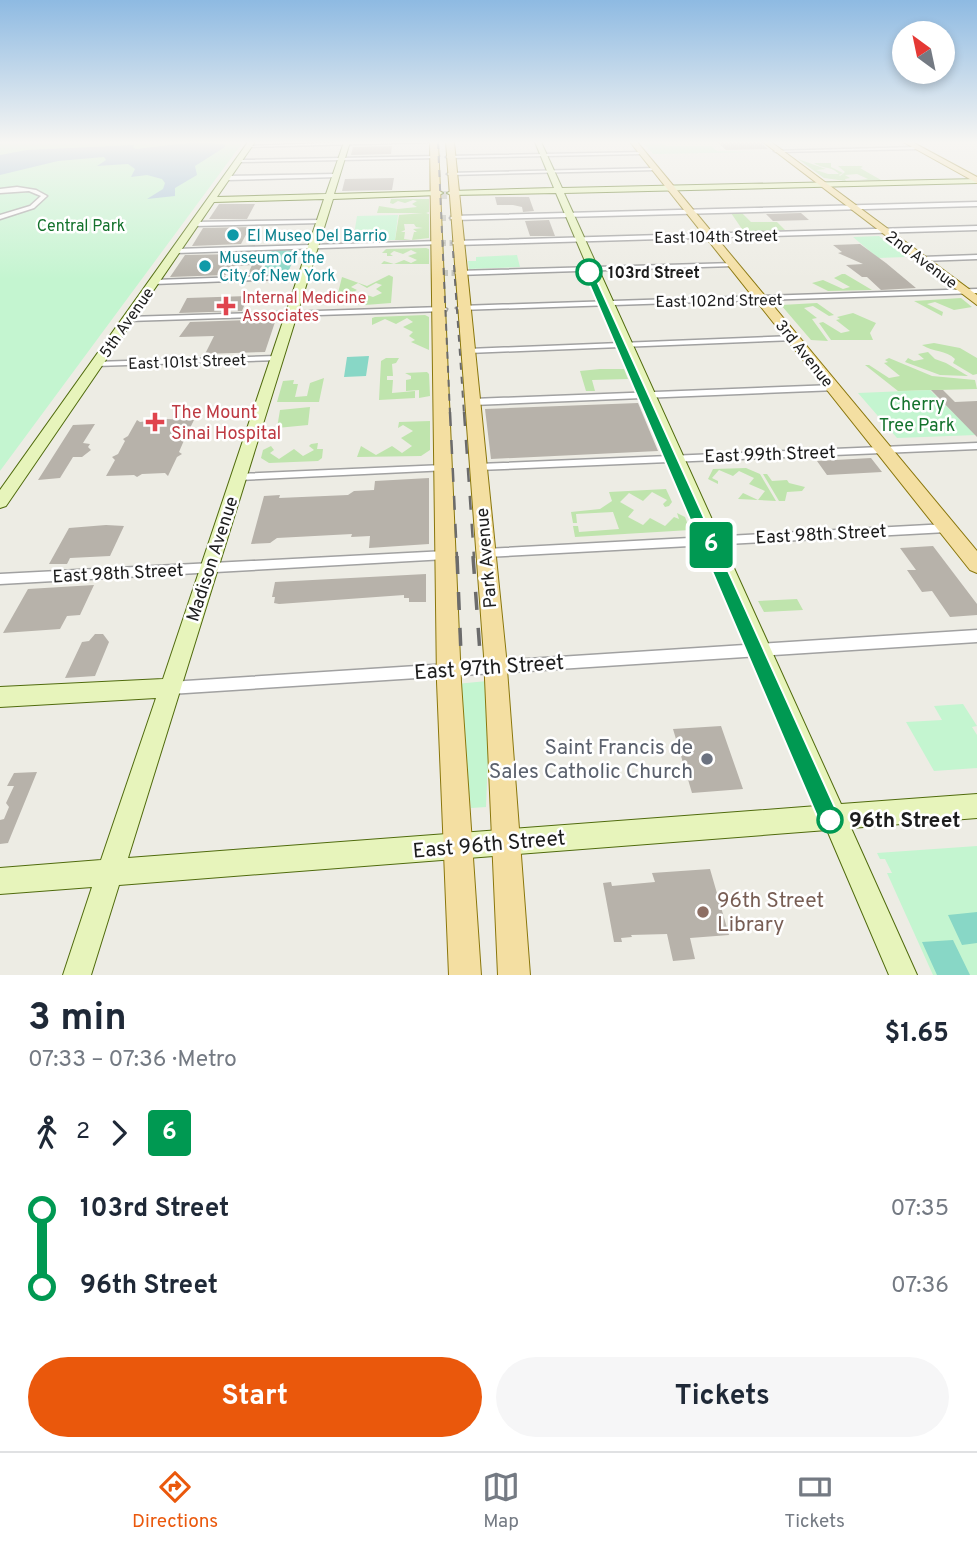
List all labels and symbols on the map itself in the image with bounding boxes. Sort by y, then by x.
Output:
north arrow [892,21,956,84]
park label: Central Park [37,217,125,237]
marker: El Museo Del Barrio [225,227,241,243]
place label: El Museo Del Barrio [247,227,387,247]
street label: East 104th Street [654,227,778,249]
street label: 2nd Avenue [881,227,961,294]
place label: Museum of the City of New York [219,249,336,287]
marker: Museum of the City of New York [197,258,213,274]
marker: 103rd Street [576,259,602,285]
place label: 103rd Street [608,264,700,284]
street label: 5th Avenue [96,284,159,362]
place label: Internal Medicine Associates [242,289,366,327]
street label: East 102nd Street [655,291,783,313]
marker: Internal Medicine Associates [216,296,236,316]
street label: 3rd Avenue [770,316,837,392]
street label: East 101st Street [128,351,246,375]
park label: Cherry Tree Park [879,394,955,438]
place label: The Mount Sinai Hospital [171,402,281,446]
marker: The Mount Sinai Hospital [145,412,165,432]
street label: East 99th Street [704,442,836,469]
street label: Madison Avenue [182,494,245,625]
street label: Park Avenue [472,507,503,609]
street label: East 98th Street [755,521,887,550]
line badge: 6 [688,522,734,568]
street label: East 98th Street [52,560,184,589]
street label: East 97th Street [413,650,565,687]
place label: Saint Francis de Sales Catholic Church [489,735,693,786]
marker: Saint Francis de Sales Catholic Church [699,751,715,767]
marker: 96th Street [817,807,843,833]
place label: 96th Street [849,808,961,835]
street label: East 96th Street [412,825,567,866]
place label: 96th Street Library [717,888,824,939]
marker: 96th Street Library [695,904,711,920]

